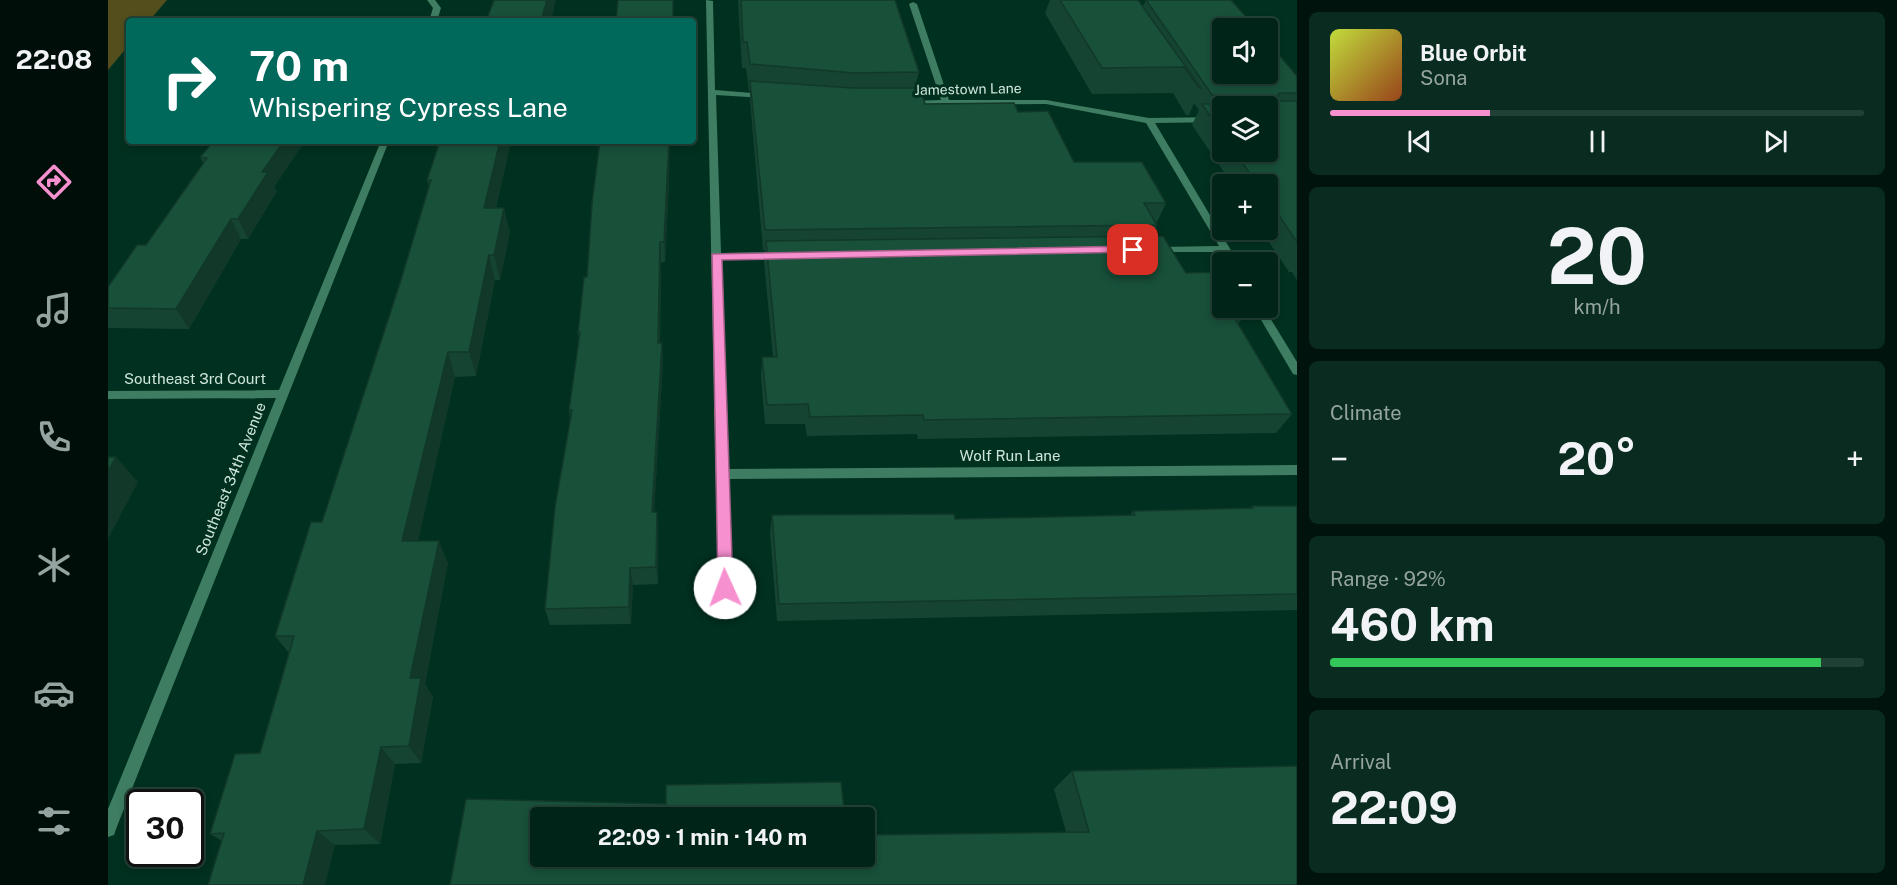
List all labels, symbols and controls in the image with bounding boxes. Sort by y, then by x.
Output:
map controls [1212,18,1278,318]
button: sound [1212,18,1278,84]
text: Blue Orbit [1420,40,1527,66]
text: 70 m [249,41,349,90]
icon: right [150,42,228,120]
text: 22:08 [15,43,93,75]
text: Sona [1420,66,1467,90]
street label: Jamestown Lane [914,80,1022,98]
text: Whispering Cypress Lane [249,91,568,123]
button: layers [1212,96,1278,162]
icon: previous [1403,125,1436,158]
icon: pause [1581,125,1614,158]
icon: next [1759,125,1792,158]
icon: directions [33,161,75,203]
button: + [1212,174,1278,240]
text: 20 [1547,210,1647,302]
pin [1107,224,1158,275]
icon: arrive [1116,233,1149,266]
button: − [1212,252,1278,318]
icon: music [33,289,75,331]
text: km/h [1573,295,1621,319]
street label: Southeast 3rd Court [124,370,266,387]
street label: Southeast 34th Avenue [192,400,269,558]
text: Climate [1330,401,1402,425]
icon: phone [33,416,75,458]
text: 20° [1558,432,1636,485]
text: − [1330,440,1348,478]
text: + [1846,440,1864,478]
street label: Wolf Run Lane [960,447,1060,464]
icon: climate [33,544,75,586]
position arrow [693,556,757,620]
text: Range · 92% [1330,567,1446,591]
text: 460 km [1330,598,1495,651]
icon: car [33,672,75,714]
text: Arrival [1330,750,1392,774]
text: 22:09 [1330,781,1458,834]
speed limit sign: 30 [126,789,204,867]
icon: filters [33,800,75,842]
text: 22:09 · 1 min · 140 m [598,824,807,850]

